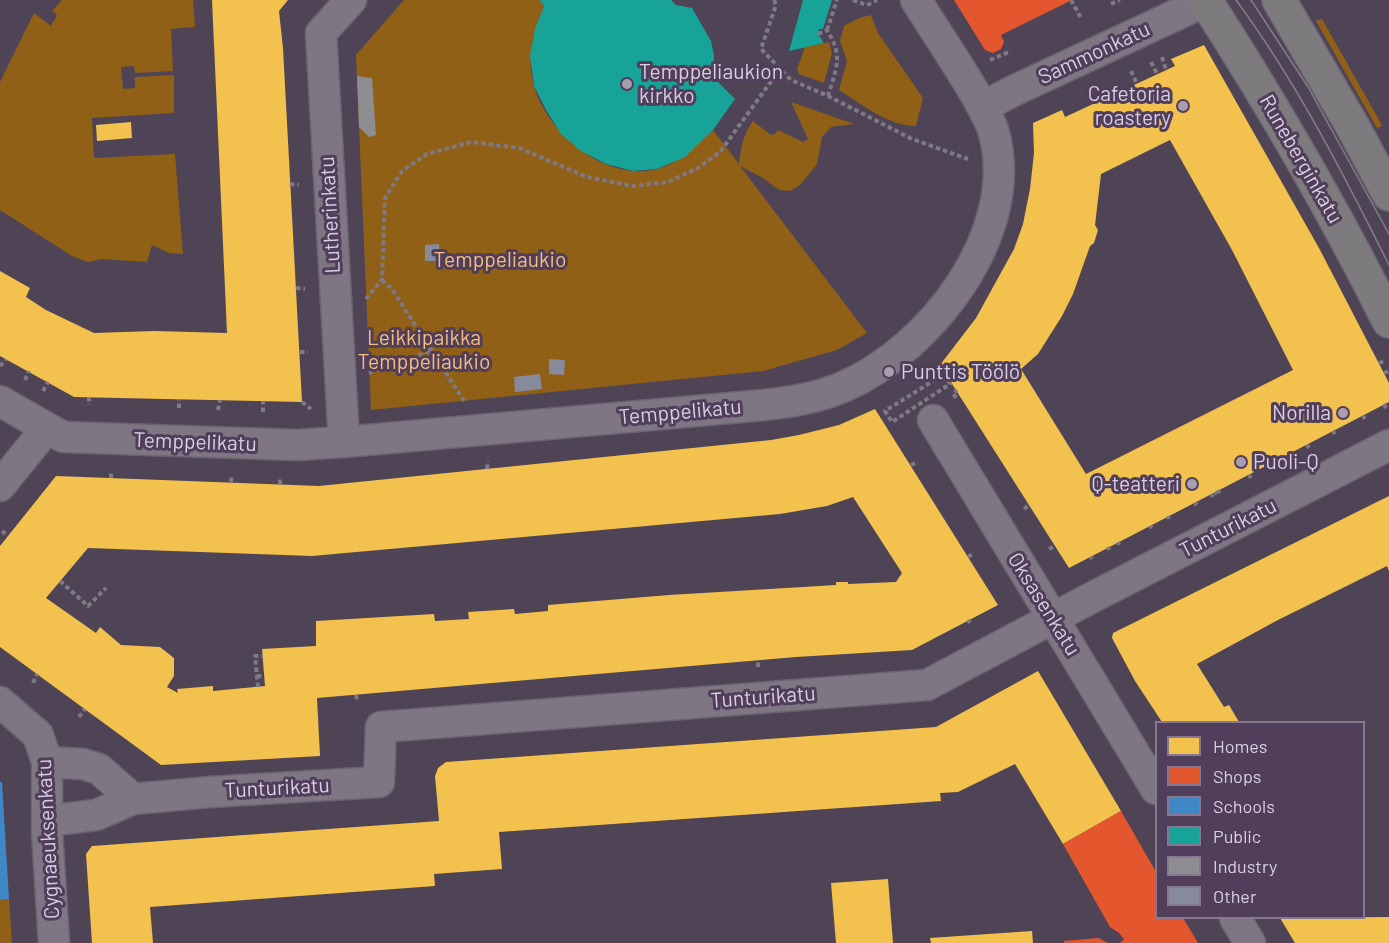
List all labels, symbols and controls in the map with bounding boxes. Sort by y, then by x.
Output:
street label: Sammonkatu [1034,16,1154,90]
place label: Temppeliaukion kirkko [639,59,783,109]
marker: Temppeliaukion kirkko [620,77,634,91]
place label: Cafetoria roastery [1088,81,1171,131]
street label: Runeberginkatu [1254,90,1348,228]
marker: Cafetoria roastery [1176,99,1190,113]
street label: Lutherinkatu [314,156,346,274]
park label: Temppeliaukio [434,247,566,273]
park label: Leikkipaikka Temppeliaukio [358,325,490,375]
place label: Punttis Töölö [901,359,1020,385]
marker: Punttis Töölö [882,365,896,379]
street label: Temppelikatu [617,394,743,430]
place label: Norilla [1272,400,1331,426]
marker: Norilla [1336,406,1350,420]
street label: Temppelikatu [133,427,257,457]
place label: Puoli-Q [1253,449,1319,475]
marker: Puoli-Q [1234,455,1248,469]
place label: Q-teatteri [1092,471,1180,497]
marker: Q-teatteri [1185,477,1199,491]
street label: Tunturikatu [1175,493,1281,563]
street label: Oksasenkatu [1002,548,1086,660]
street label: Tunturikatu [710,681,816,713]
legend [1155,721,1365,919]
text: Homes [1213,735,1267,757]
street label: Cygnaeuksenkatu [31,758,65,920]
text: Shops [1213,765,1262,787]
street label: Tunturikatu [224,773,330,803]
text: Schools [1213,795,1275,817]
text: Public [1213,825,1261,847]
text: Industry [1213,855,1277,877]
text: Other [1213,885,1256,907]

